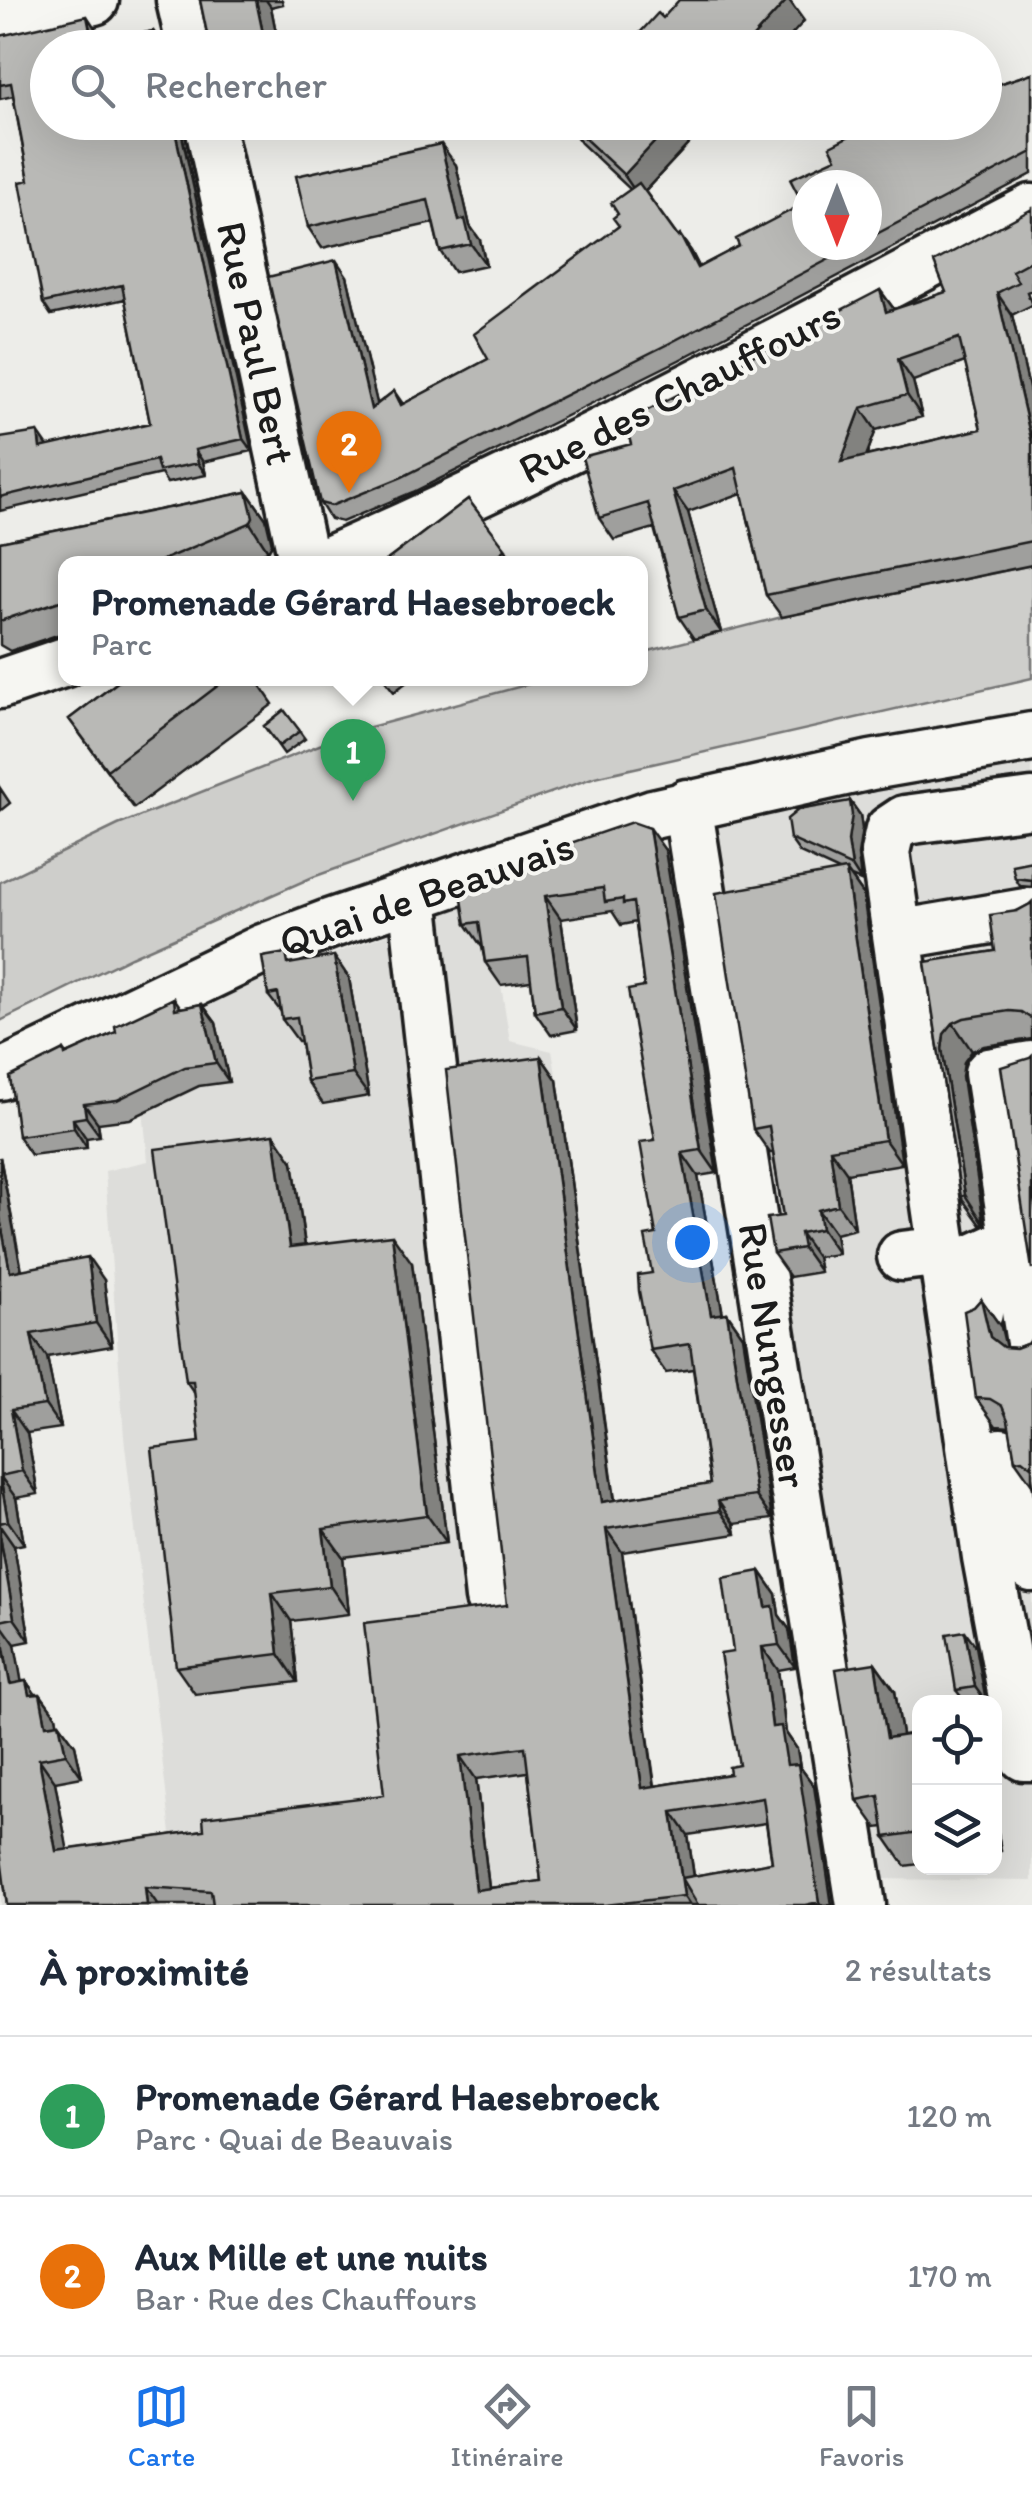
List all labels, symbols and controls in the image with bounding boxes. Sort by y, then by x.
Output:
search box [30,30,1002,140]
icon: search [65,58,120,113]
text: Rechercher [145,62,327,108]
north arrow [792,170,882,260]
street label: Rue Paul Bert [206,217,307,469]
street label: Rue des Chauffours [510,288,849,495]
pin: 2 [316,410,382,493]
popup [58,556,648,686]
text: Promenade Gérard Haesebroeck [91,579,615,625]
text: Parc [91,625,152,663]
pin: 1 [320,718,386,801]
street label: Quai de Beauvais [272,819,580,968]
your location [667,1217,718,1268]
street label: Rue Nungesser [727,1219,820,1492]
map controls [912,1695,1002,1875]
button: locate [912,1695,1002,1785]
button: layers [912,1785,1002,1875]
text: À proximité [40,1945,249,1996]
text: 2 résultats [845,1951,992,1989]
text: Promenade Gérard Haesebroeck [135,2074,659,2120]
text: 1 [65,2097,80,2135]
text: 120 m [906,2097,992,2135]
text: Parc · Quai de Beauvais [135,2120,453,2158]
text: Aux Mille et une nuits [135,2234,488,2280]
text: 2 [64,2257,81,2295]
text: 170 m [907,2257,992,2295]
text: Bar · Rue des Chauffours [135,2280,477,2318]
tab: Carte [128,2379,195,2473]
tab: Itinéraire [451,2379,564,2473]
tab: Favoris [819,2379,904,2473]

